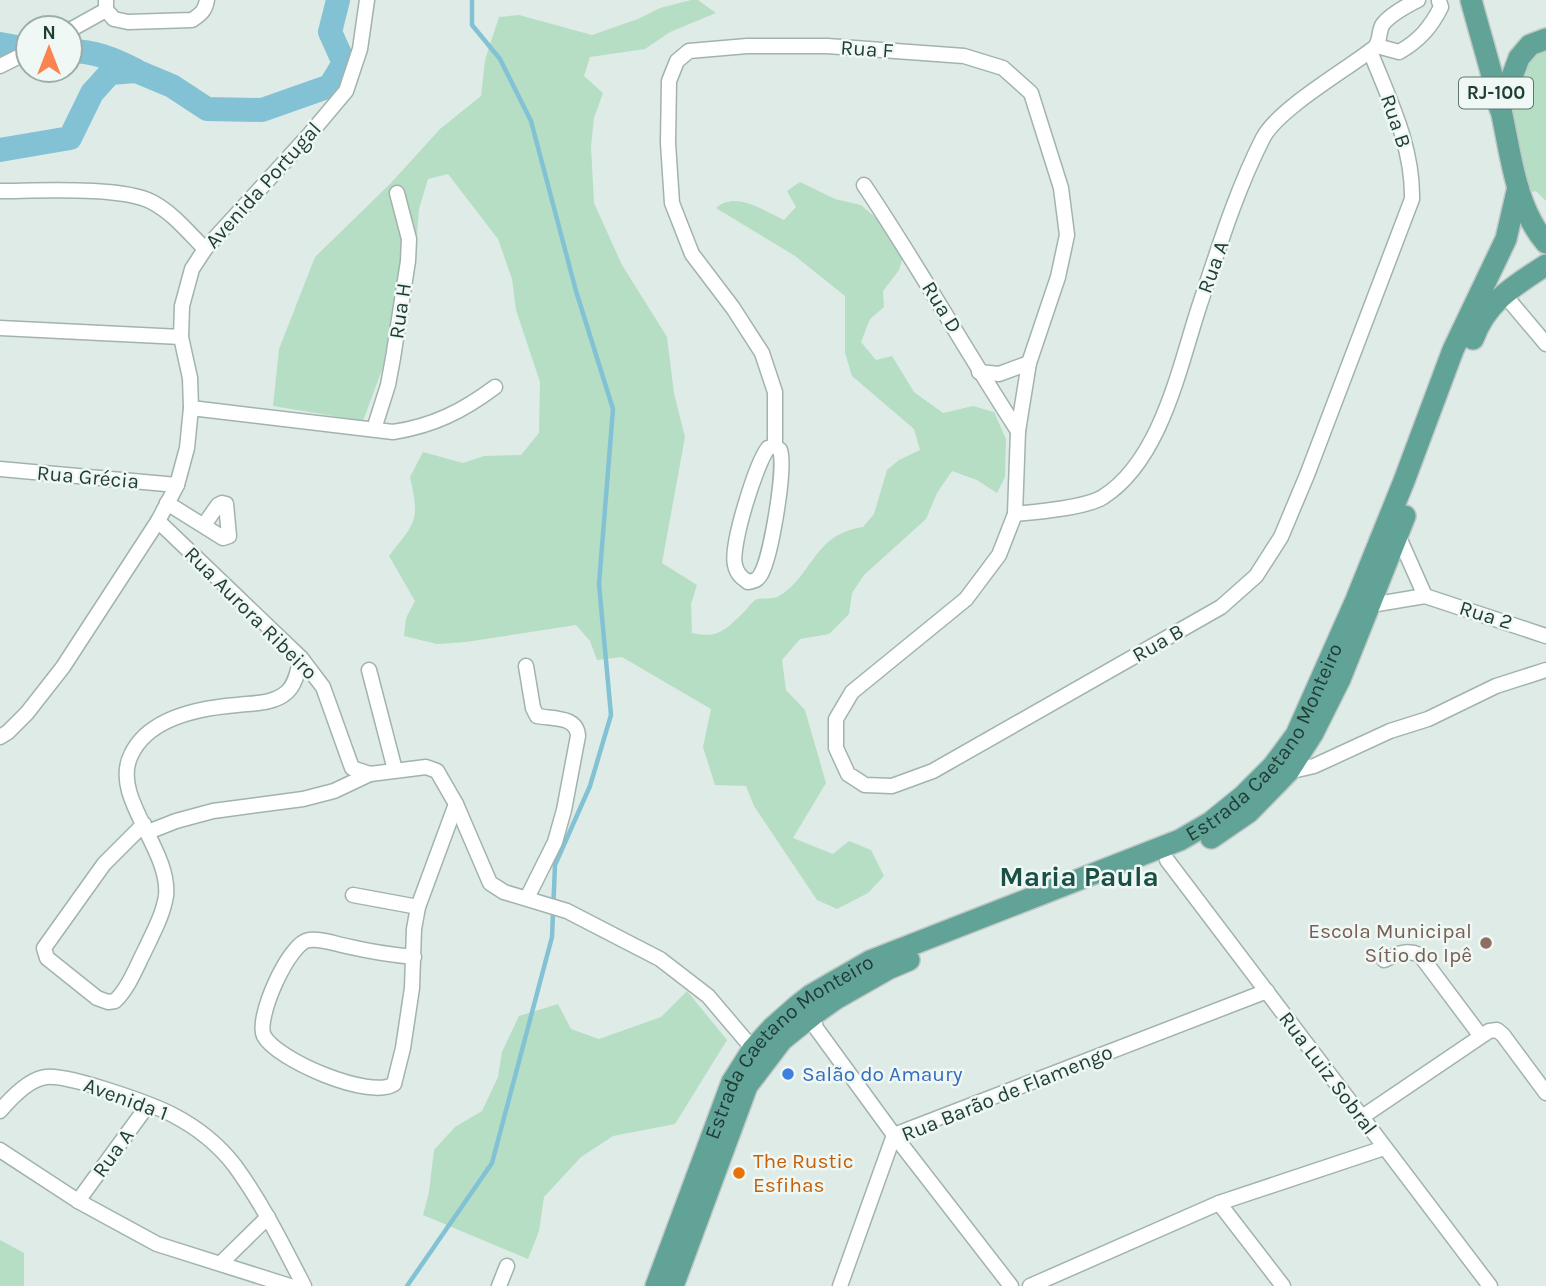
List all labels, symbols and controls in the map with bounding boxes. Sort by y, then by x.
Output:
north arrow [14,14,84,84]
text: N [42,22,56,44]
street label: Rua F [840,35,894,63]
road number: RJ-100 [1459,78,1533,108]
street label: Rua B [1376,91,1416,151]
street label: Avenida Portugal [200,117,326,253]
street label: Rua A [1192,237,1234,297]
street label: Rua D [917,277,967,337]
street label: Rua H [384,282,416,340]
street label: Rua Grécia [36,461,140,493]
street label: Rua Aurora Ribeiro [180,542,322,684]
street label: Rua 2 [1457,596,1515,634]
street label: Rua B [1128,619,1188,667]
street label: Estrada Caetano Monteiro [1181,639,1347,846]
district label: Maria Paula [999,860,1159,893]
place label: Escola Municipal Sítio do Ipê [1308,919,1472,967]
marker: Escola Municipal Sítio do Ipê [1478,935,1494,951]
street label: Estrada Caetano Monteiro [700,950,878,1143]
street label: Rua Luiz Sobral [1274,1007,1382,1139]
street label: Rua Barão de Flamengo [898,1040,1116,1146]
place label: Salão do Amaury [802,1062,963,1086]
marker: Salão do Amaury [780,1066,796,1082]
street label: Avenida 1 [81,1073,171,1125]
street label: Rua A [87,1124,139,1182]
place label: The Rustic Esfihas [753,1149,854,1197]
marker: The Rustic Esfihas [731,1165,747,1181]

